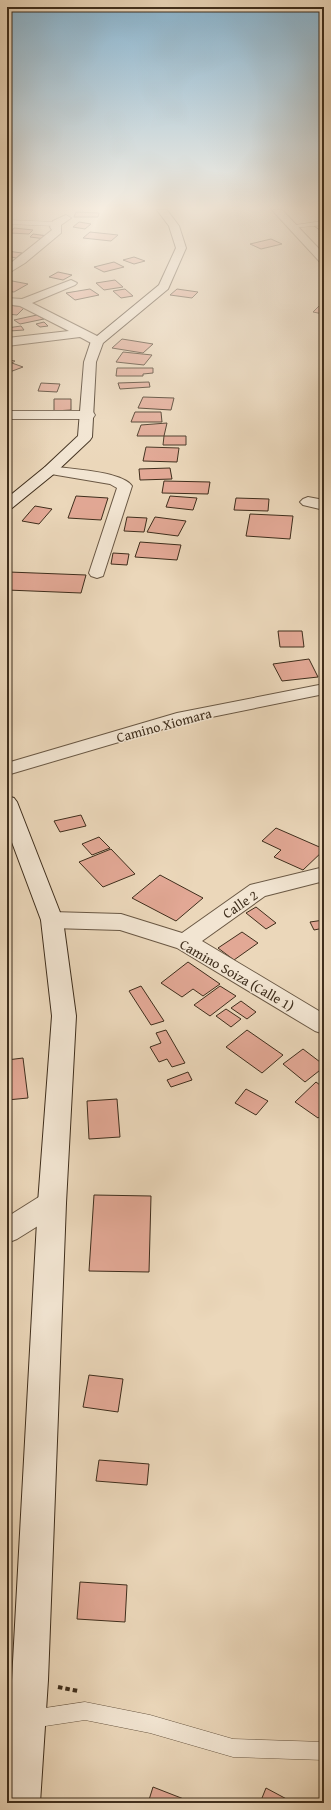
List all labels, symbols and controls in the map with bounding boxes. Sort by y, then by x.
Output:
street label: Camino Xiomara [114,703,214,747]
street label: Calle 2 [218,885,262,923]
street label: Camino Soiza (Calle 1) [176,934,298,1016]

